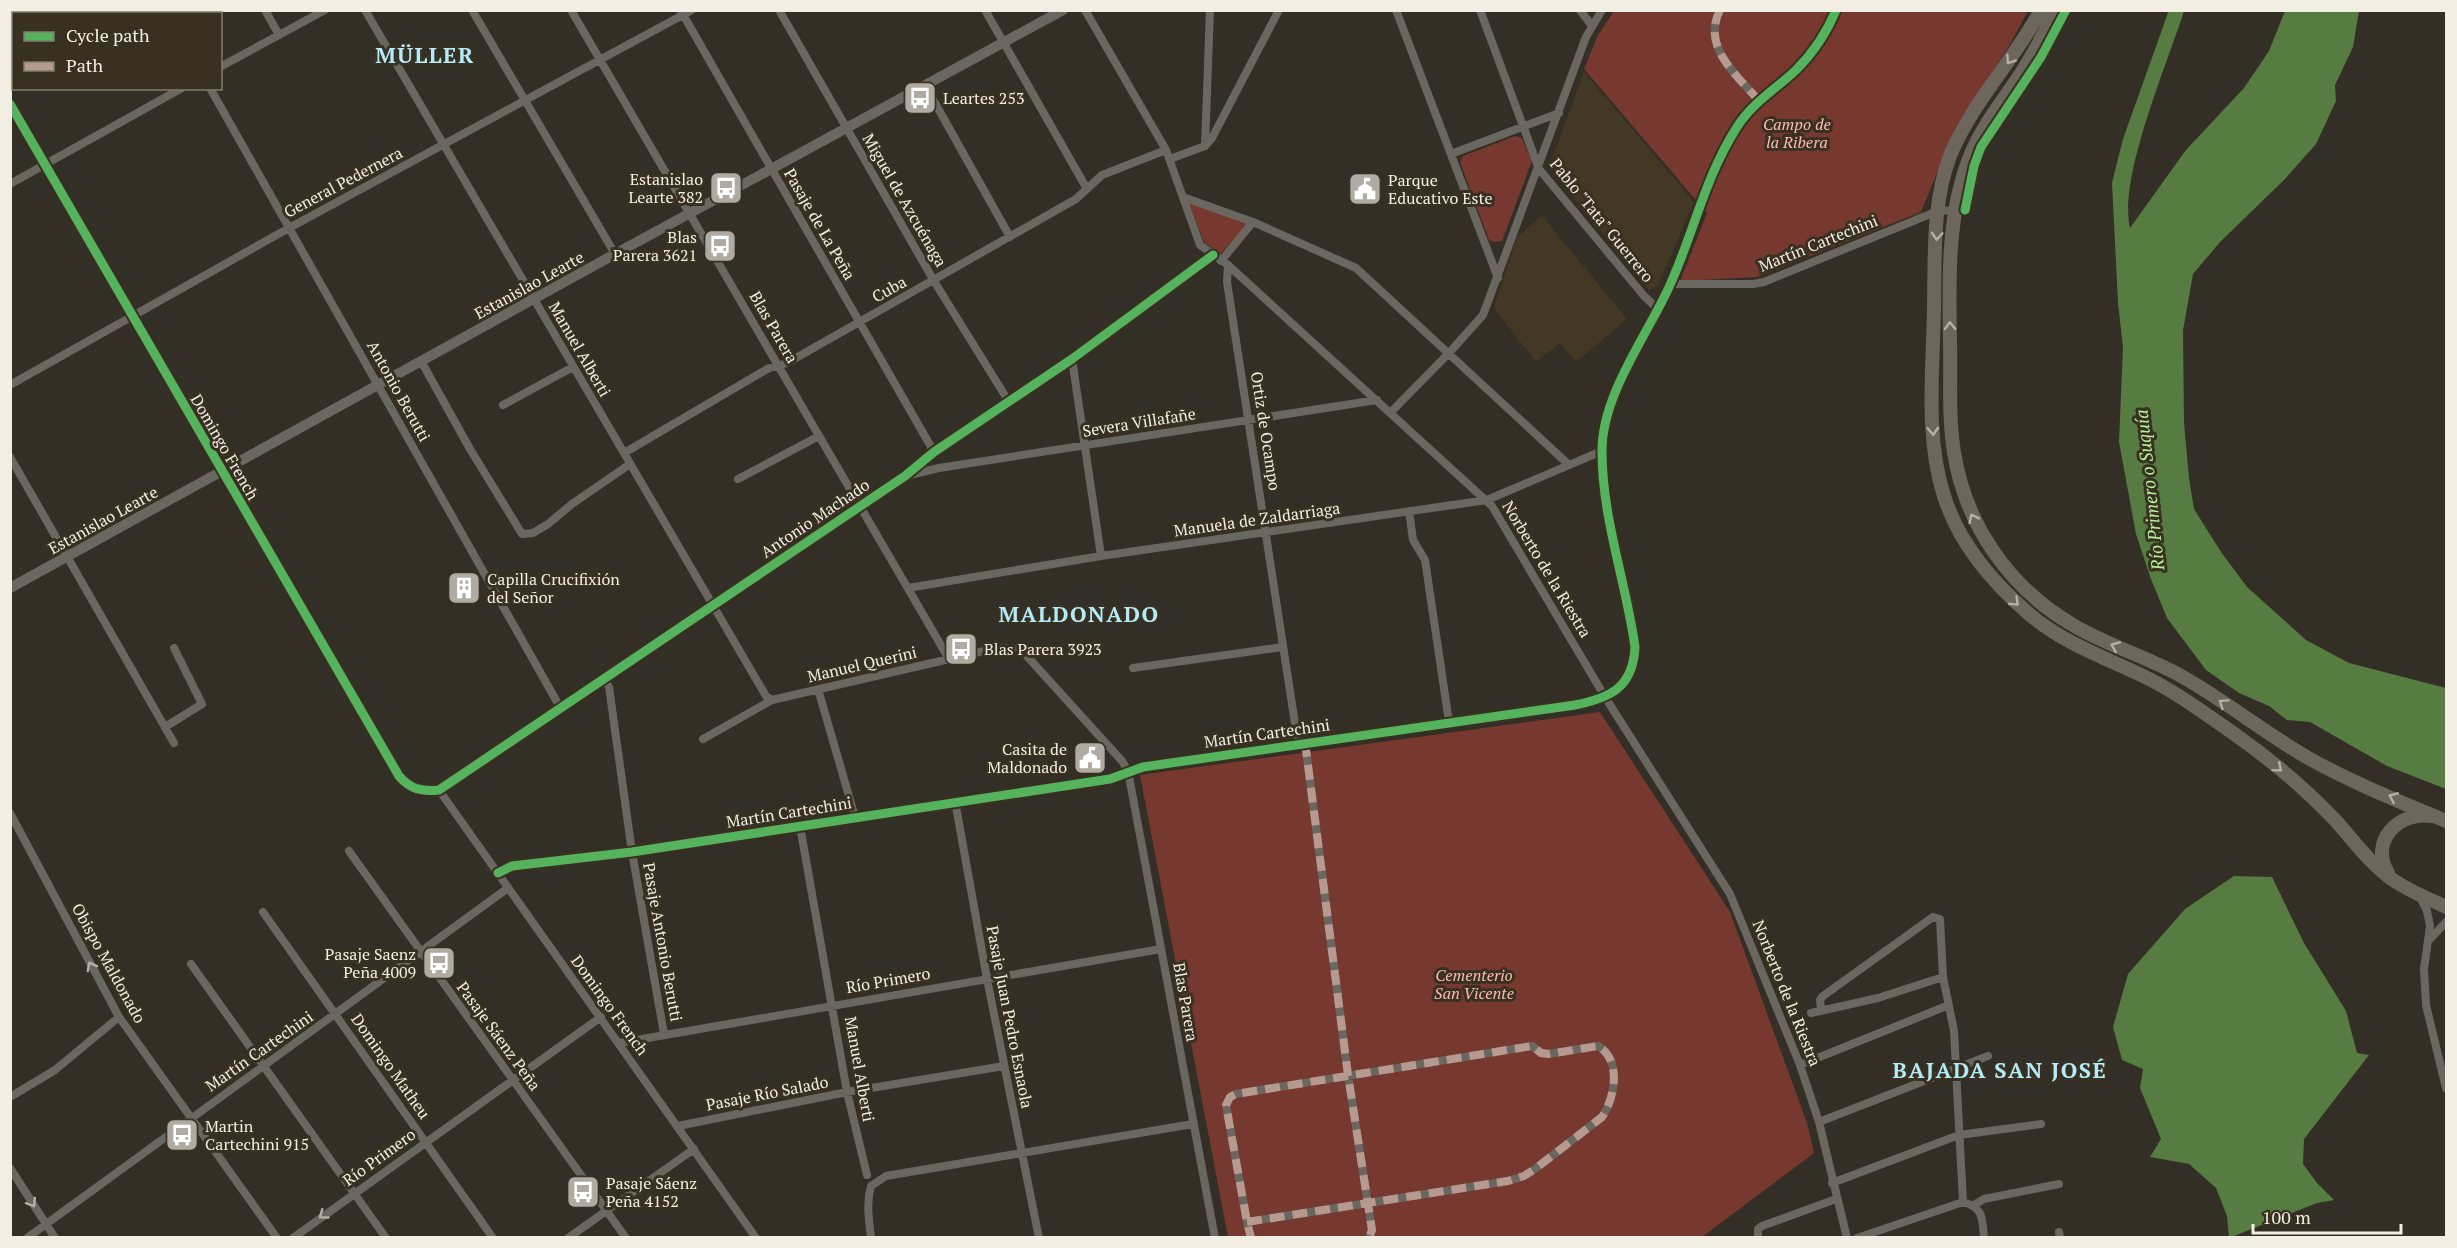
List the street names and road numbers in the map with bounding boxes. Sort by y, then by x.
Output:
street label: Miguel de Azcuénaga [858,129,952,271]
street label: General Pedernera [280,141,406,223]
street label: Pablo "Tata" Guerrero [1545,153,1659,287]
street label: Pasaje de La Peña [779,164,861,284]
street label: Martín Cartechini [1755,209,1881,277]
street label: Estanislao Learte [470,246,588,324]
street label: Cuba [868,271,910,307]
street label: Blas Parera [745,287,803,367]
street label: Manuel Alberti [544,297,616,401]
street label: Antonio Berutti [362,337,436,446]
street label: Ortiz de Ocampo [1246,370,1286,492]
street label: Domingo French [186,390,265,504]
street label: Severa Villafañe [1081,402,1197,442]
street label: Antonio Machado [756,473,874,563]
street label: Estanislao Learte [44,481,162,559]
street label: Manuela de Zaldarriaga [1172,496,1342,542]
street label: Norberto de la Riestra [1497,496,1597,642]
street label: Manuel Querini [805,641,919,687]
street label: Martín Cartechini [1203,713,1331,753]
street label: Martín Cartechini [725,791,853,833]
street label: Pasaje Antonio Berutti [638,861,688,1023]
street label: Obispo Maldonado [67,899,151,1027]
street label: Norberto de la Riestra [1748,917,1826,1069]
street label: Pasaje Juan Pedro Esnaola [981,924,1039,1110]
street label: Domingo French [566,951,654,1060]
street label: Blas Parera [1168,961,1204,1043]
street label: Río Primero [844,962,932,998]
street label: Pasaje Sáenz Peña [452,977,546,1095]
street label: Martín Cartechini [201,1006,317,1096]
street label: Domingo Matheu [346,1009,436,1123]
street label: Manuel Alberti [840,1015,880,1124]
street label: Pasaje Río Salado [704,1070,830,1116]
street label: Río Primero [338,1123,420,1191]

